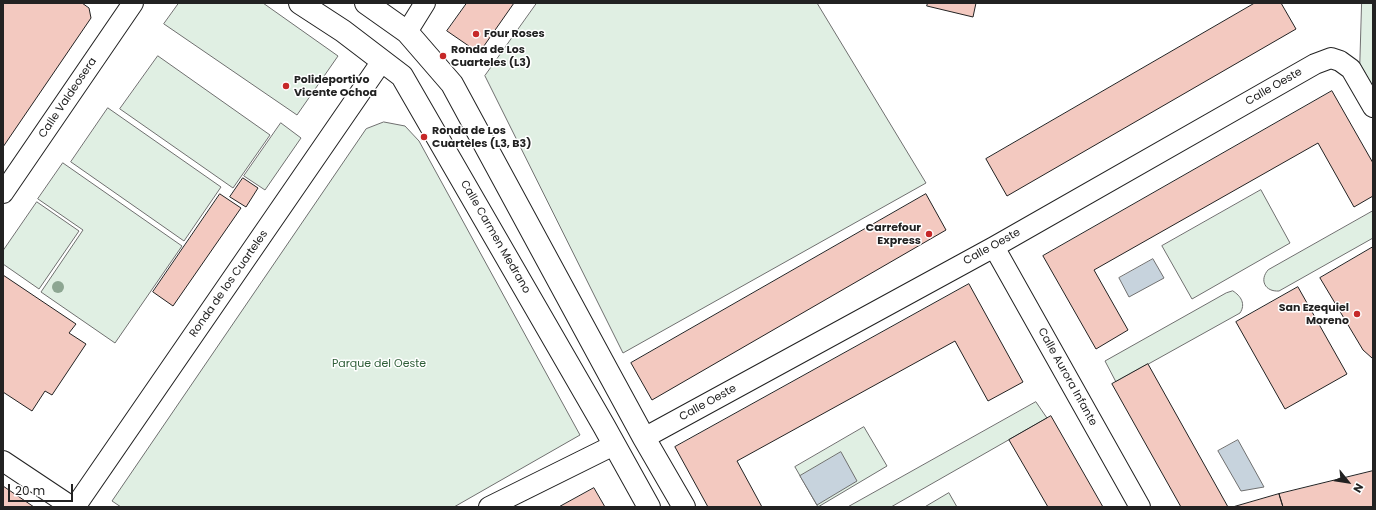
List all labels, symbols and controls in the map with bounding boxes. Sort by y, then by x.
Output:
place label: Four Roses [484,27,545,41]
marker: Four Roses [471,29,481,39]
place label: Ronda de Los Cuarteles (L3) [451,43,531,69]
marker: Ronda de Los Cuarteles (L3) [438,51,448,61]
street label: Calle Valdeosera [36,55,100,141]
street label: Calle Oeste [1243,66,1305,108]
place label: Polideportivo Vicente Ochoa [294,73,377,99]
marker: Polideportivo Vicente Ochoa [281,81,291,91]
place label: Ronda de Los Cuarteles (L3, B3) [432,124,531,150]
marker: Ronda de Los Cuarteles (L3, B3) [419,132,429,142]
street label: Calle Carmen Medrano [457,178,533,296]
place label: Carrefour Express [866,221,921,247]
street label: Calle Oeste [961,226,1023,268]
street label: Ronda de los Cuarteles [187,228,271,340]
marker: Carrefour Express [924,229,934,239]
place label: San Ezequiel Moreno [1279,301,1349,327]
marker: San Ezequiel Moreno [1352,309,1362,319]
street label: Calle Aurora Infante [1035,326,1099,428]
park label: Parque del Oeste [332,357,426,371]
street label: Calle Oeste [677,382,739,424]
north arrow [1328,462,1368,502]
scale bar [10,476,75,502]
text: N [1349,480,1367,496]
text: 20 m [15,482,45,499]

